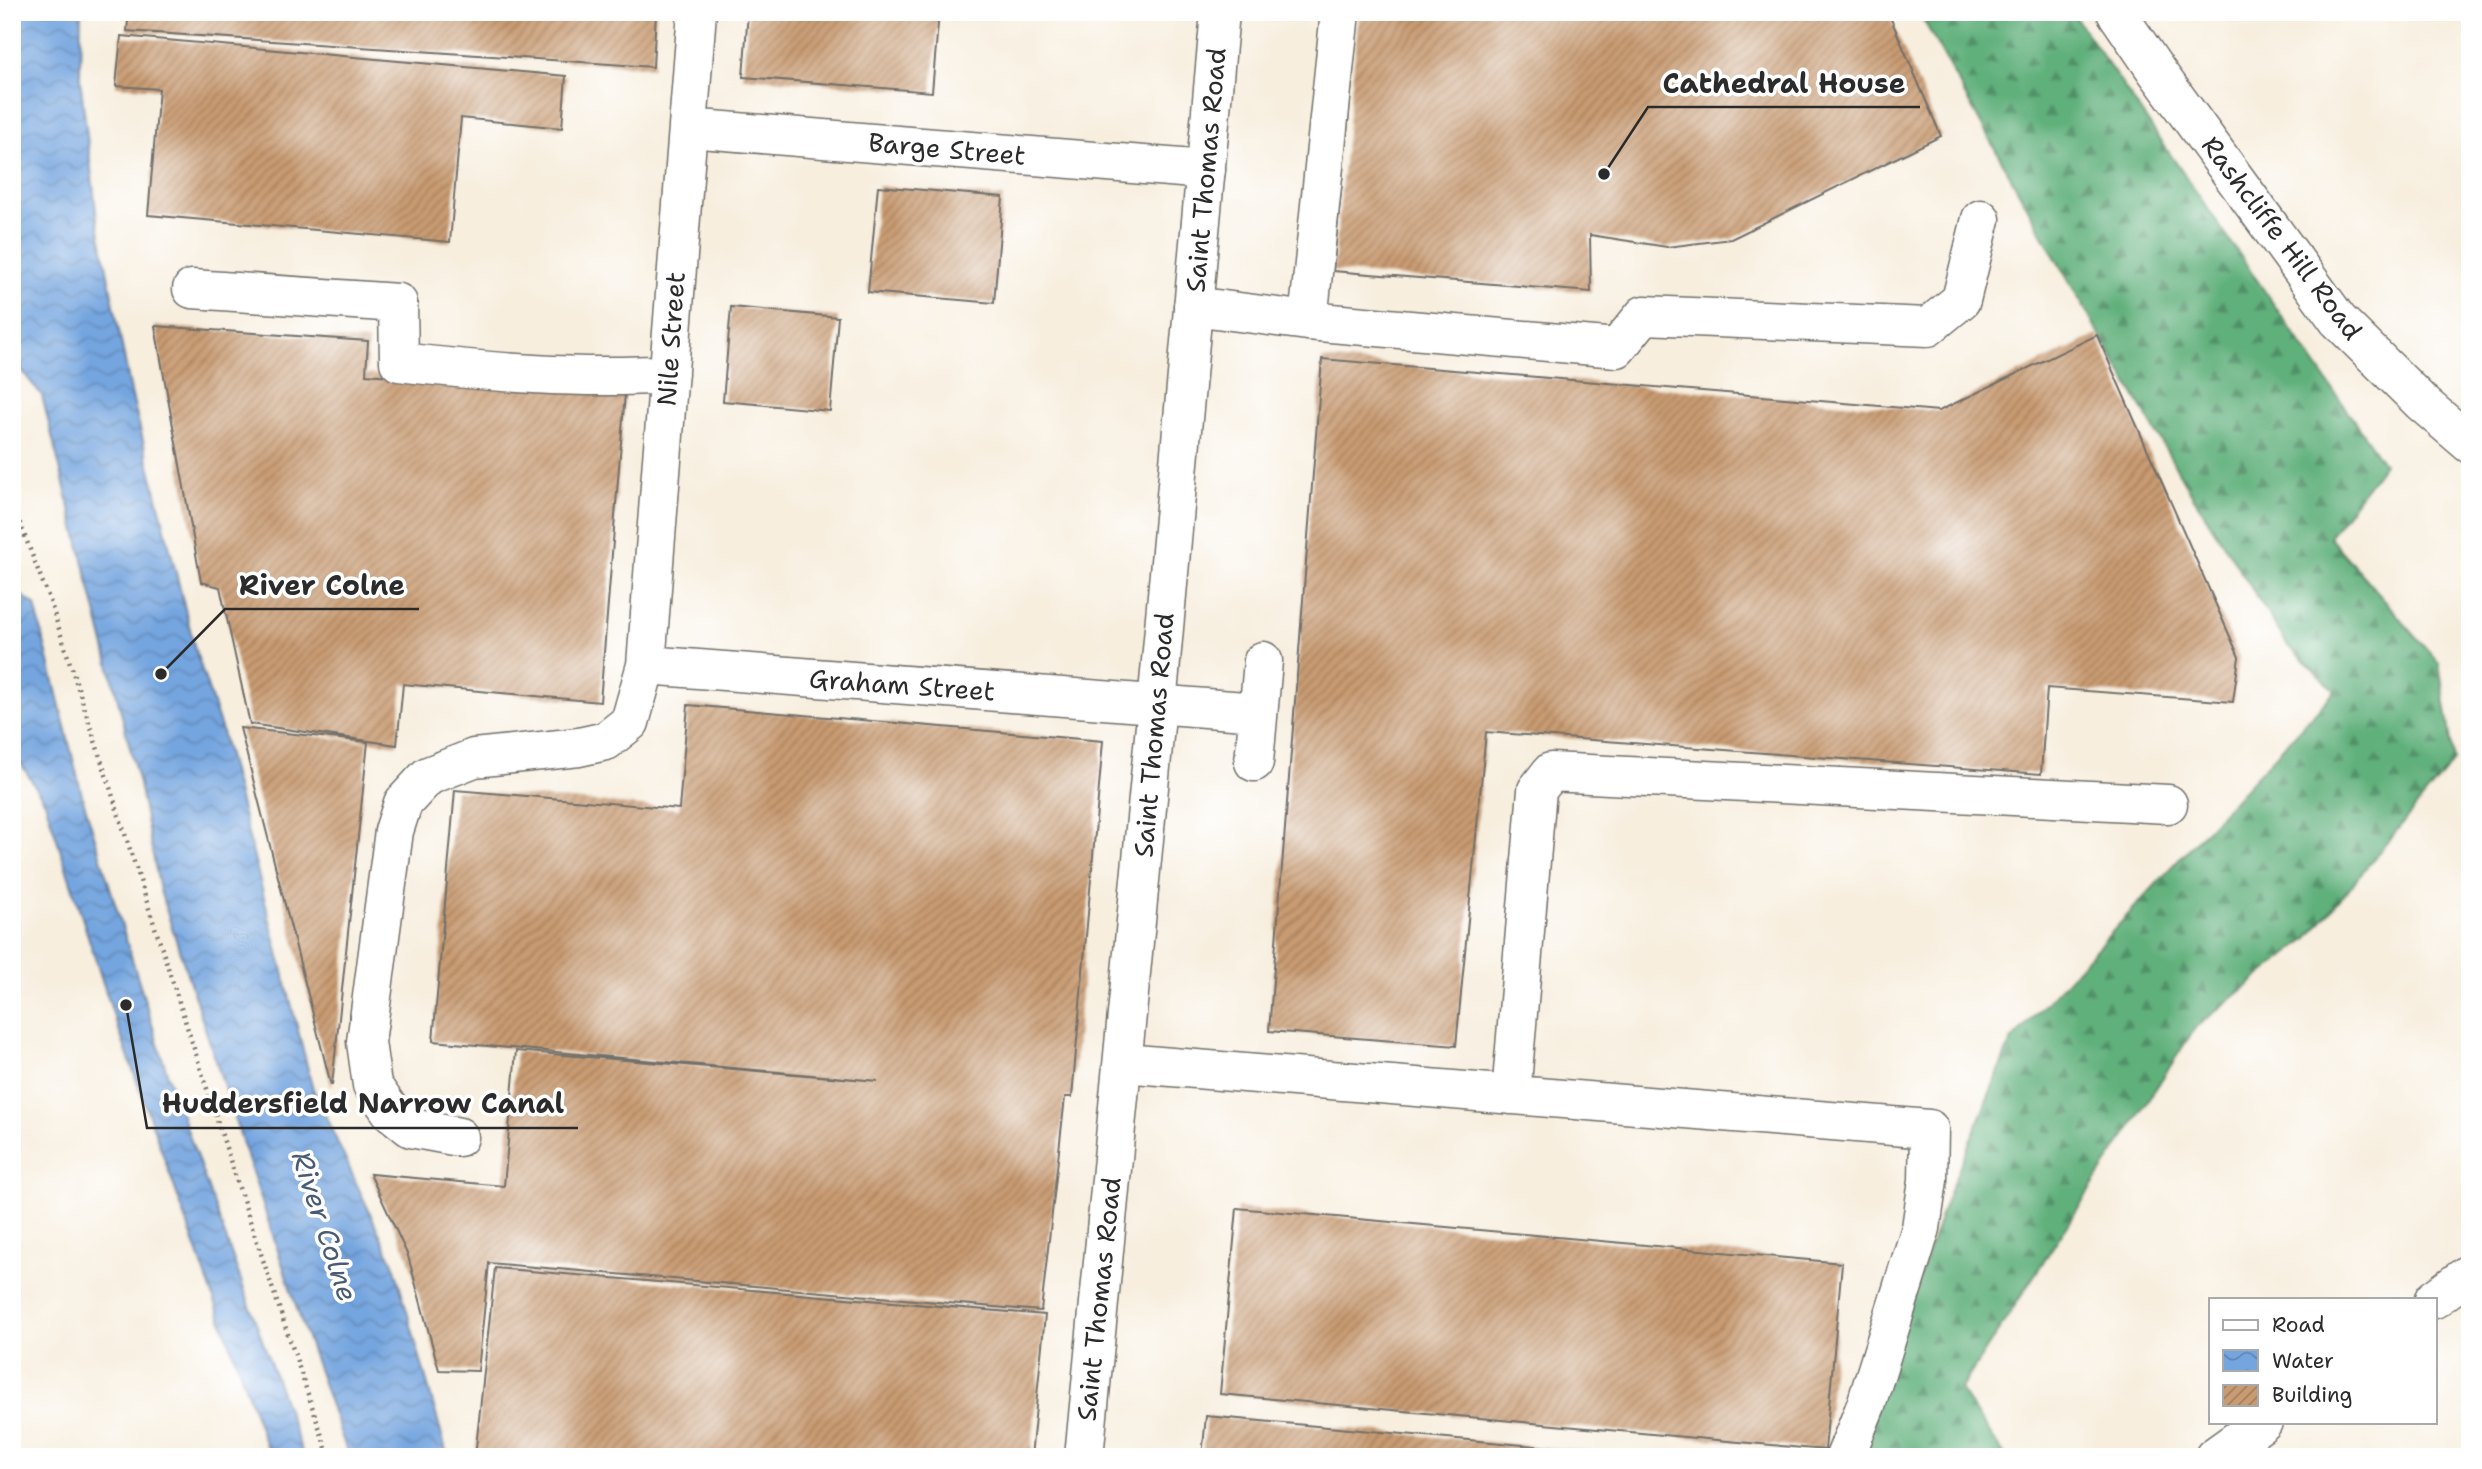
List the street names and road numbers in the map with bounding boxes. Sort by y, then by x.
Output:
street label: Saint Thomas Road [1177,46,1234,294]
street label: Barge Street [867,124,1027,173]
street label: Rashcliffe Hill Road [2194,129,2371,347]
street label: Nile Street [648,271,693,407]
street label: Saint Thomas Road [1125,611,1182,859]
street label: Graham Street [808,661,996,708]
street label: Saint Thomas Road [1068,1175,1129,1423]

